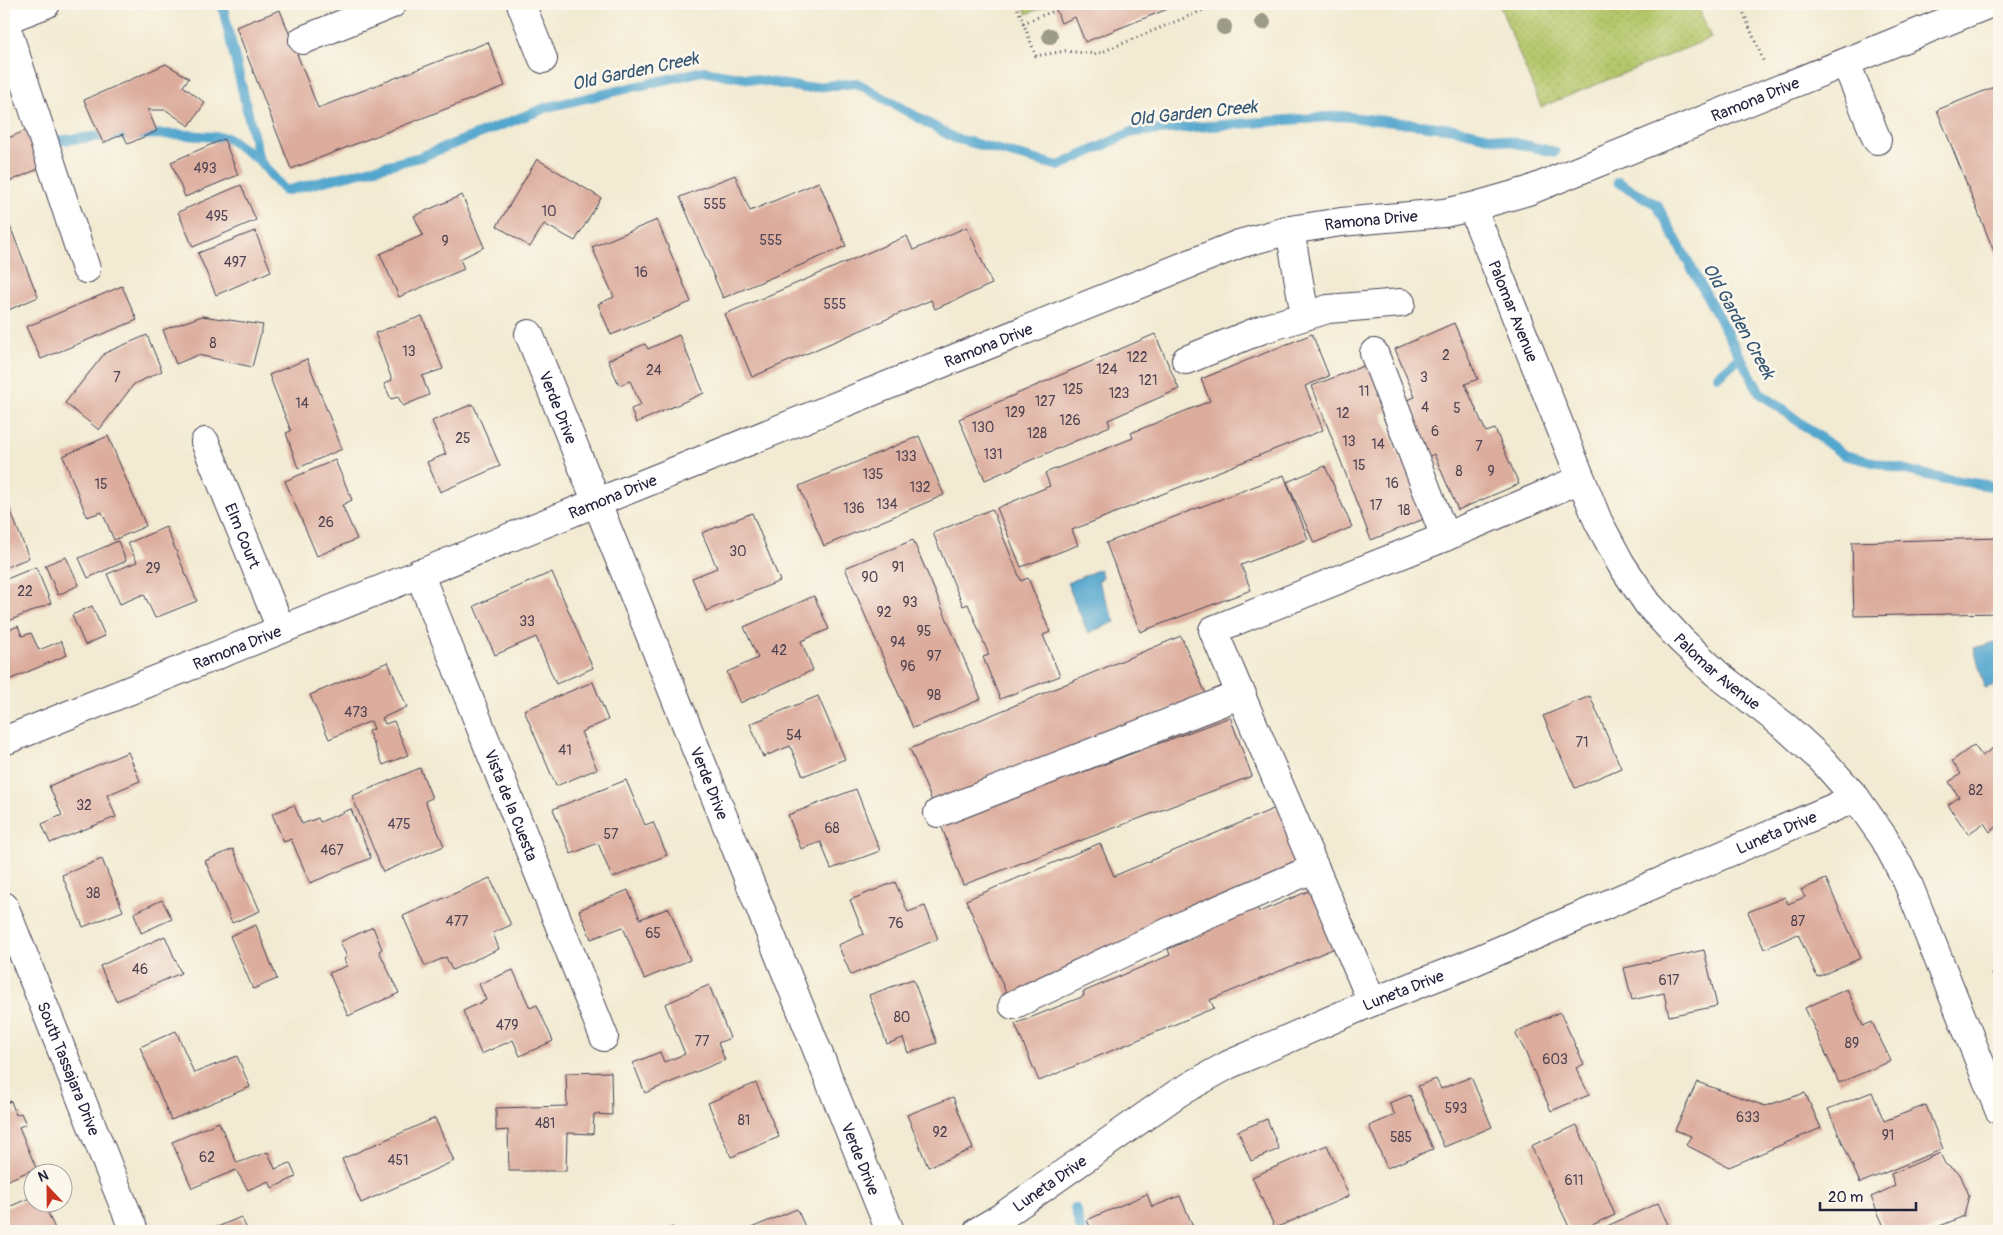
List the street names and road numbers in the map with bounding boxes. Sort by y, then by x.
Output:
street label: Ramona Drive [1708,73,1803,127]
street label: Ramona Drive [1323,206,1419,235]
street label: Palomar Avenue [1483,258,1542,365]
street label: Ramona Drive [942,319,1036,373]
street label: Verde Drive [534,368,581,447]
street label: Ramona Drive [566,470,660,524]
street label: Elm Court [220,500,264,572]
street label: Ramona Drive [190,621,284,675]
street label: Palomar Avenue [1669,629,1764,715]
street label: Verde Drive [685,744,732,823]
street label: Vista de la Cuesta [480,747,542,864]
street label: Luneta Drive [1733,807,1820,859]
street label: Luneta Drive [1360,966,1447,1016]
street label: South Tassajara Drive [32,999,104,1139]
street label: Verde Drive [836,1120,884,1198]
street label: Luneta Drive [1009,1151,1091,1217]

